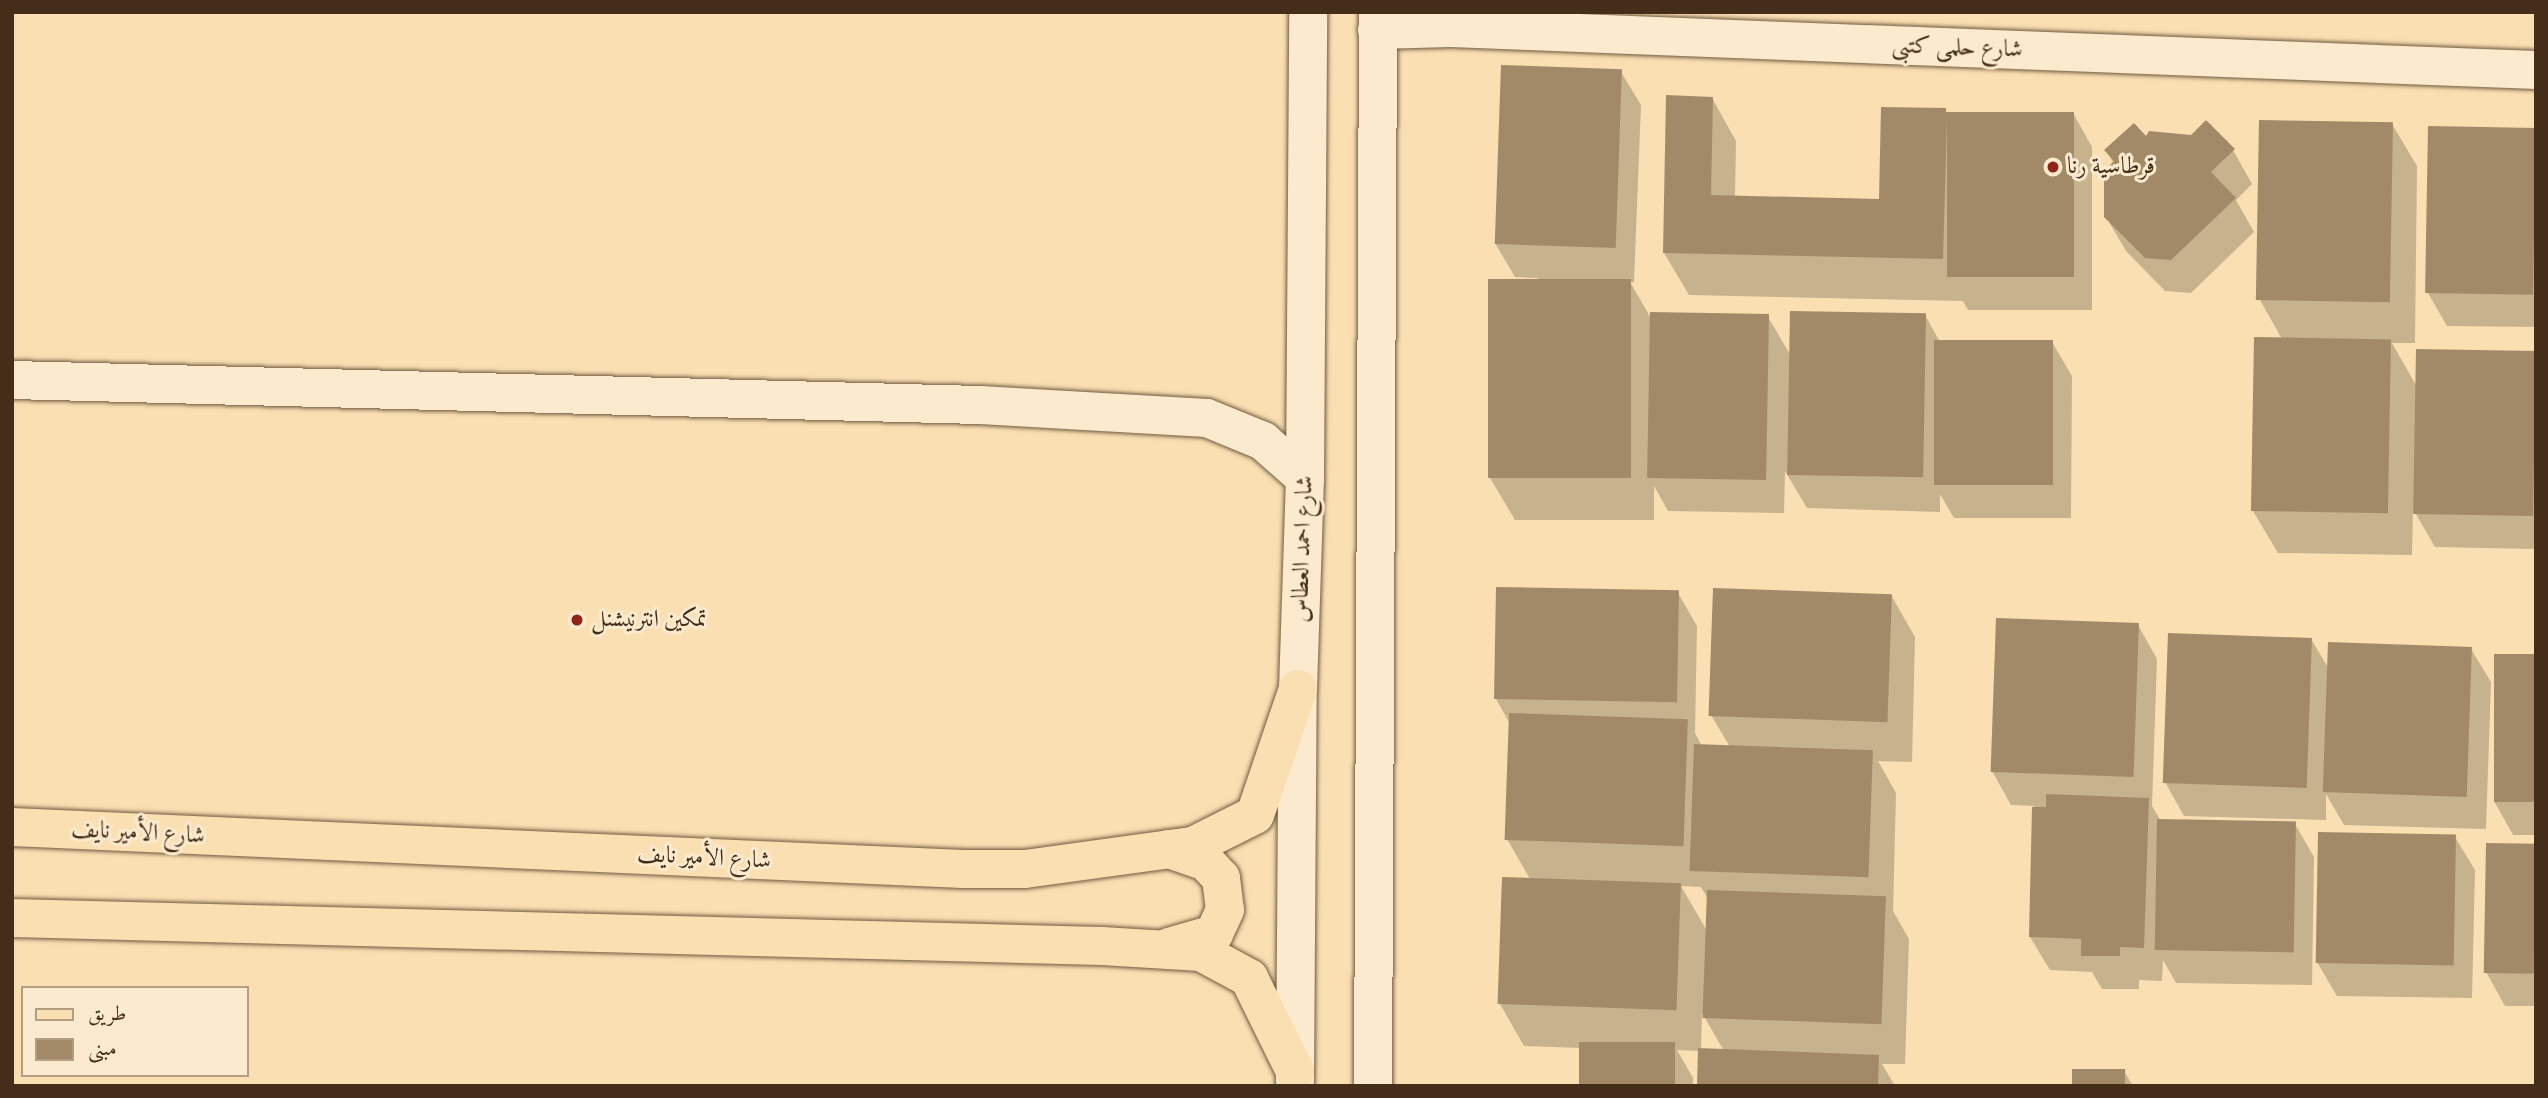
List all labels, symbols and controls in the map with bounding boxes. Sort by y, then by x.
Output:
street label: شارع حلمى كتبى [1891,31,2023,65]
place label: قرطاسية رنا [2067,153,2155,181]
marker: قرطاسية رنا [2045,159,2061,175]
street label: شارع احمد العطاس [1286,475,1320,623]
place label: تمكين انترنیشنل [591,606,707,634]
marker: تمكين انترنیشنل [569,612,585,628]
street label: شارع الأمير نايف [70,815,206,851]
street label: شارع الأمير نايف [636,840,772,876]
legend [21,986,248,1077]
text: طريق [88,1001,126,1028]
text: مبنى [88,1036,117,1063]

